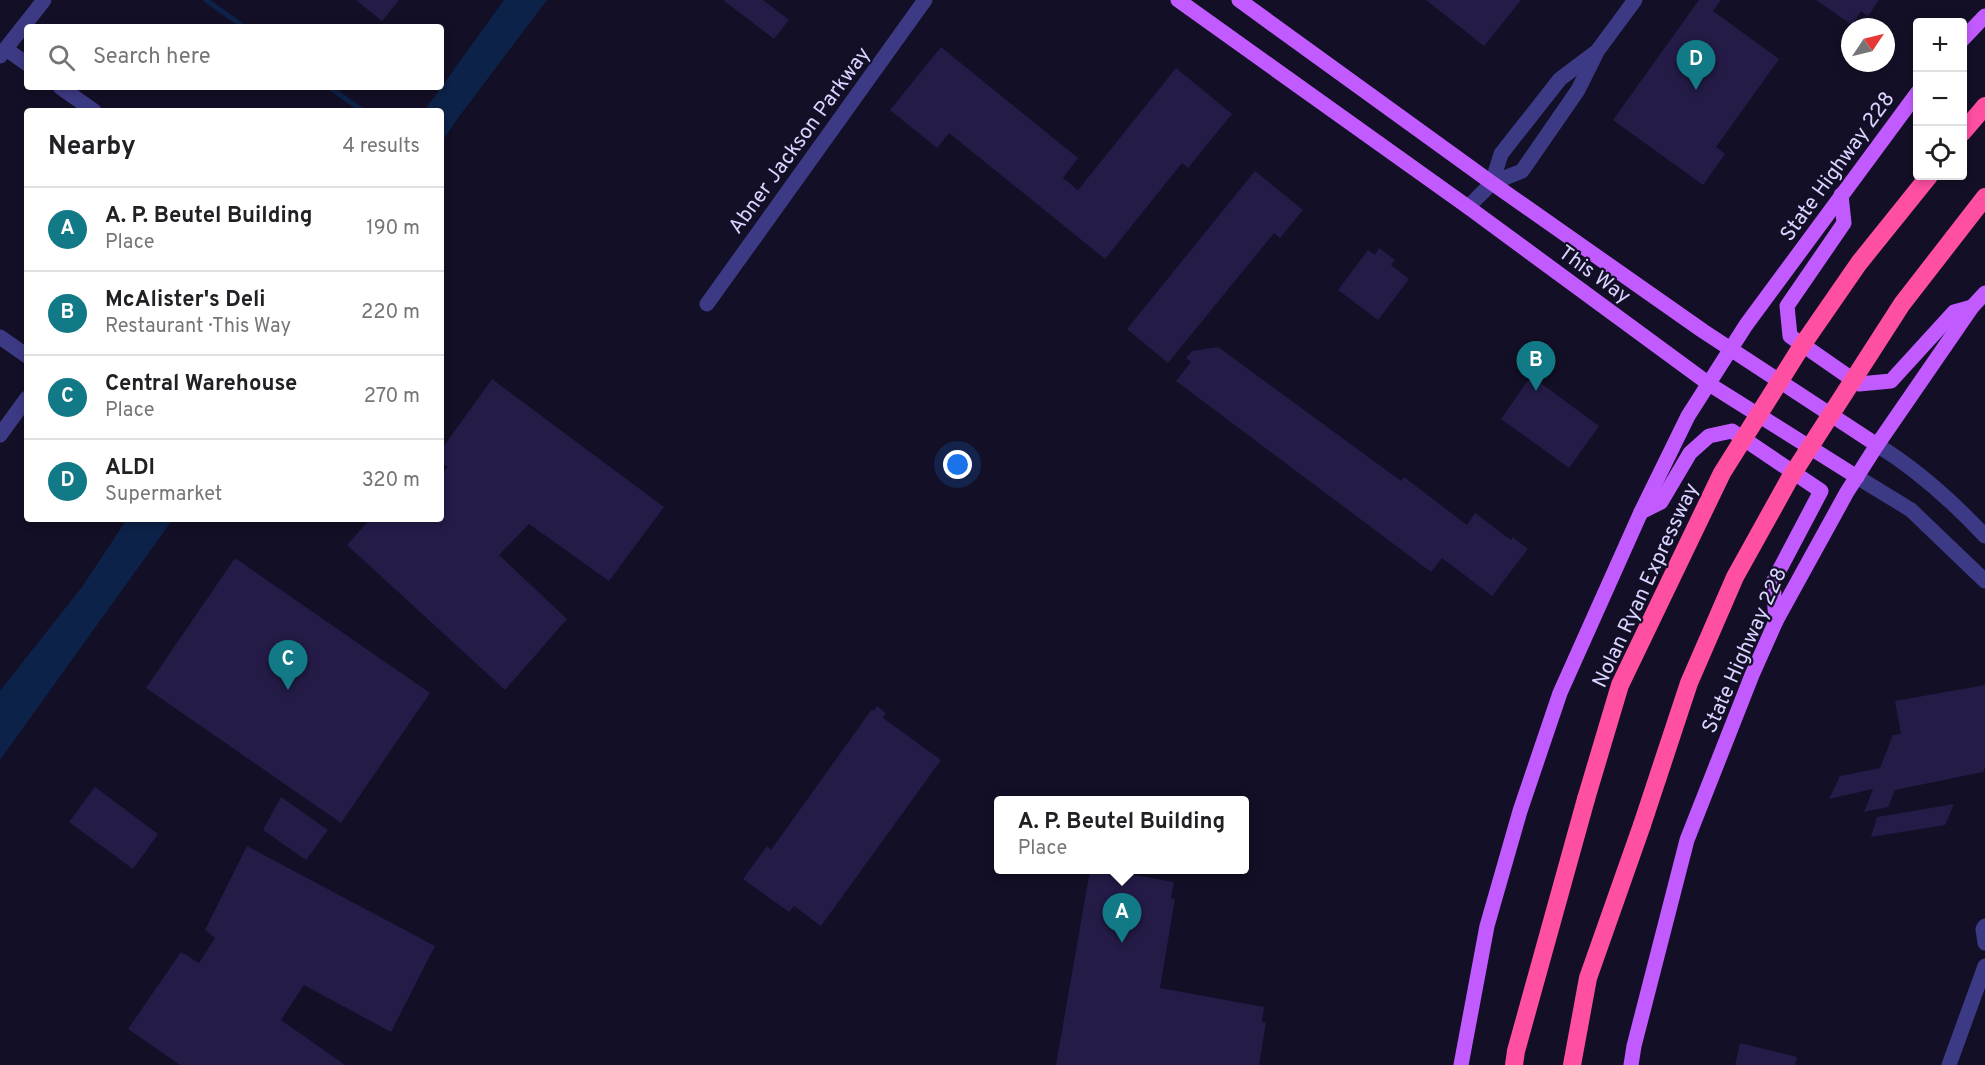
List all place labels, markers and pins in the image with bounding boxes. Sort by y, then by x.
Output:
pin: D [1676,40,1716,90]
pin: B [1516,342,1556,391]
pin: C [268,640,308,690]
pin: A [1102,894,1142,943]

